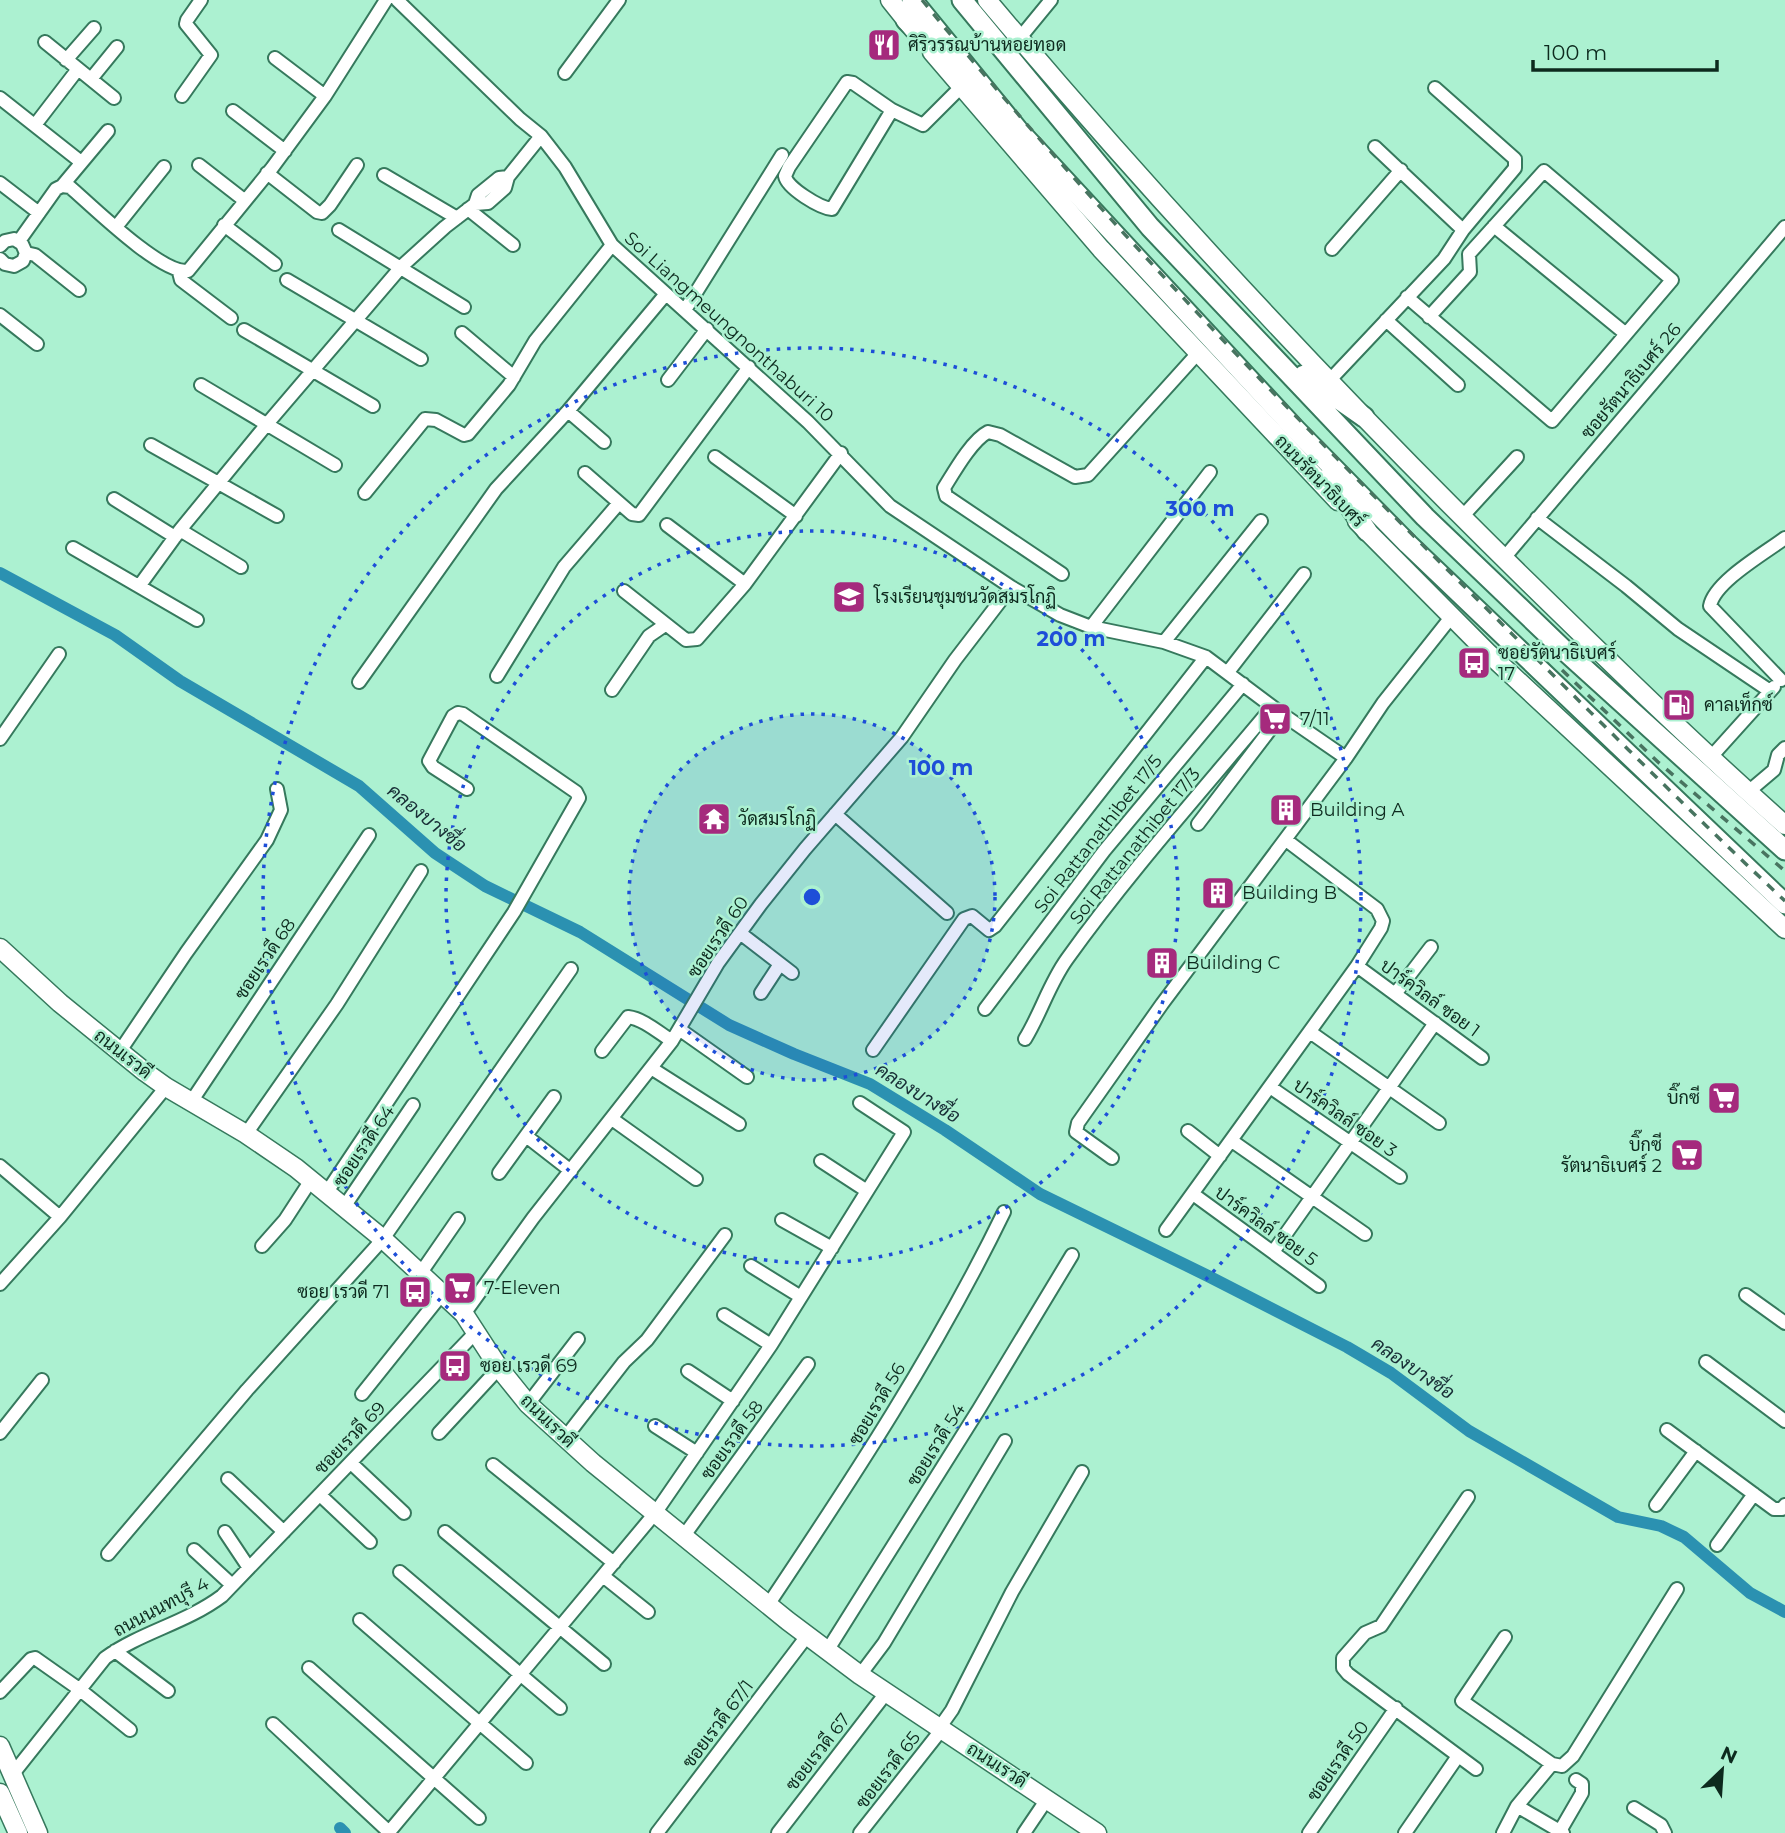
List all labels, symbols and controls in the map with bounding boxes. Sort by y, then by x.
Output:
restaurant icon: ศิริวรรณบ้านหอยทอด [865,26,903,64]
scale bar [1533,28,1717,72]
place label: ศิริวรรณบ้านหอยทอด [908,33,1066,56]
text: 100 m [1544,40,1607,65]
street label: Soi Liangmeungnonthaburi 10 [620,227,838,427]
street label: ซอยรัตนาธิเบศร์ 26 [1575,317,1686,443]
street label: ถนนรัตนาธิเบศร์ [1271,429,1371,532]
text: 300 m [1165,496,1234,521]
school or university icon: โรงเรียนชุมชนวัดสมรโกฏิ [830,578,868,616]
place label: โรงเรียนชุมชนวัดสมรโกฏิ [873,584,1056,609]
text: 200 m [1037,626,1105,651]
place label: ซอยรัตนาธิเบศร์ 17 [1498,640,1617,685]
bus stop icon: ซอยรัตนาธิเบศร์ 17 [1455,644,1493,682]
fuel station icon: คาลเท็กซ์ [1660,686,1698,724]
place label: คาลเท็กซ์ [1704,691,1773,716]
supermarket icon: 7/11 [1256,700,1294,738]
place label: 7/11 [1300,708,1329,730]
street label: Soi Rattanathibet 17/5 [1029,750,1167,918]
text: 100 m [909,755,973,780]
street label: Soi Rattanathibet 17/3 [1065,763,1205,929]
water label: คลองบางซื่อ [383,774,475,857]
building icon: Building A [1267,791,1305,829]
place label: Building A [1310,799,1405,821]
temple icon: วัดสมรโกฏิ [695,800,733,838]
place label: วัดสมรโกฏิ [738,806,816,831]
building icon: Building B [1199,874,1237,912]
place label: Building B [1242,882,1337,904]
centre of rings [800,885,824,909]
street label: ซอยเรวดี 60 [681,891,753,982]
street label: ซอยเรวดี 68 [228,913,300,1004]
building icon: Building C [1143,944,1181,982]
place label: Building C [1186,952,1281,974]
street label: ปาร์ควิลล์ ซอย 1 [1376,953,1485,1042]
street label: ถนนเรวดี [90,1023,158,1083]
water label: คลองบางซื่อ [872,1053,968,1128]
street label: ปาร์ควิลล์ ซอย 3 [1289,1072,1402,1162]
supermarket icon: บิ๊กซี [1705,1079,1743,1117]
place label: บิ๊กซี [1667,1082,1700,1109]
street label: ซอยเรวดี 64 [327,1100,399,1191]
place label: บิ๊กซี รัตนาธิเบศร์ 2 [1561,1129,1662,1177]
supermarket icon: บิ๊กซี รัตนาธิเบศร์ 2 [1668,1136,1706,1174]
street label: ปาร์ควิลล์ ซอย 5 [1210,1180,1323,1271]
supermarket icon: 7-Eleven [441,1269,479,1307]
bus stop icon: ซอย เรวดี 71 [396,1273,434,1311]
place label: 7-Eleven [484,1277,561,1299]
place label: ซอย เรวดี 71 [297,1279,390,1303]
water label: คลองบางซื่อ [1367,1327,1462,1404]
bus stop icon: ซอย เรวดี 69 [436,1347,474,1385]
place label: ซอย เรวดี 69 [480,1353,578,1377]
street label: ซอยเรวดี 56 [842,1358,910,1449]
street label: ถนนเรวดี [516,1388,581,1452]
street label: ซอยเรวดี 58 [694,1395,768,1484]
street label: ซอยเรวดี 69 [308,1396,390,1479]
street label: ซอยเรวดี 54 [900,1399,970,1490]
street label: ถนนนนทบุรี 4 [109,1571,213,1642]
street label: ซอยเรวดี 67/1 [676,1674,758,1772]
street label: ซอยเรวดี 67 [779,1708,855,1795]
street label: ซอยเรวดี 50 [1301,1715,1374,1805]
street label: ซอยเรวดี 65 [849,1726,925,1813]
north arrow [1687,1735,1757,1805]
street label: ถนนเรวดี [963,1736,1032,1793]
text: N [1717,1741,1741,1769]

